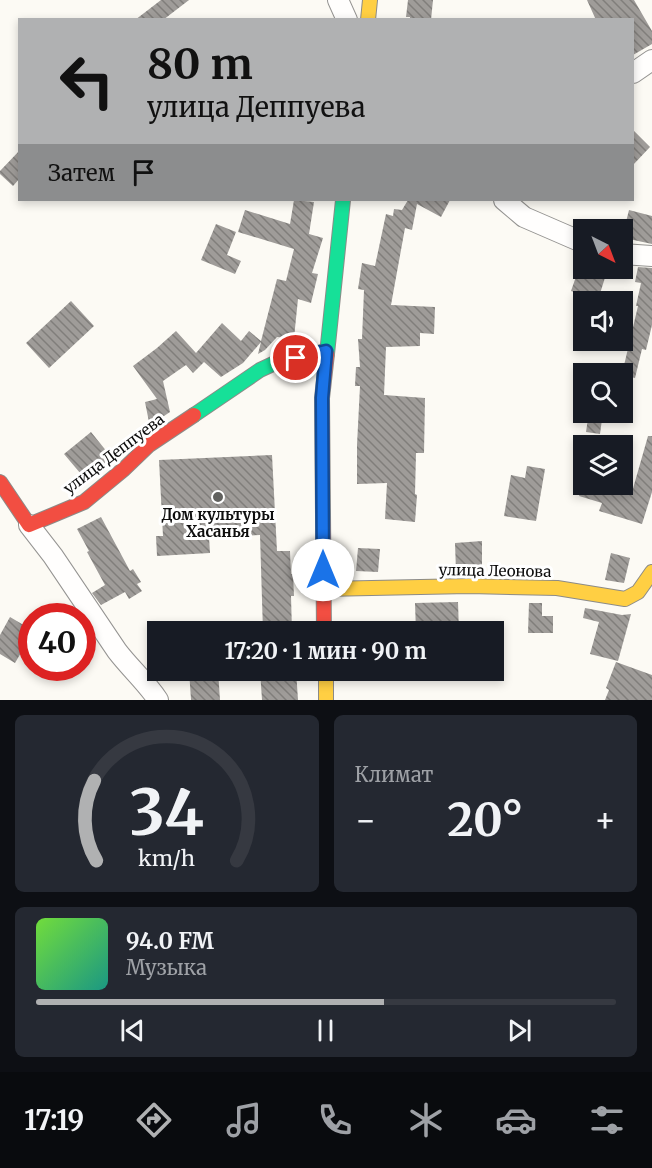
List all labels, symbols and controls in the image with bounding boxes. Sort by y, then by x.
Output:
text: 80 m [147,38,253,90]
icon: left [48,42,126,120]
text: улица Деппуева [147,90,365,124]
icon: arrive [127,156,160,189]
text: Затем [48,159,115,187]
north arrow [573,219,633,279]
map controls [573,219,633,495]
button: sound [573,291,633,351]
pin [270,332,321,383]
icon: arrive [279,341,312,374]
button: search [573,363,633,423]
street label: улица Деппуева [60,409,168,498]
button: layers [573,435,633,495]
marker: Дом культуры Хасанья [211,490,225,504]
place label: Дом культуры Хасанья [161,505,275,541]
position arrow [291,538,355,602]
street label: улица Леонова [438,560,552,581]
speed limit sign: 40 [18,603,96,681]
text: 17:20 · 1 мин · 90 m [224,637,427,665]
text: Климат [355,762,434,787]
text: 34 [129,774,204,852]
text: 20° [447,792,523,848]
text: − [355,800,377,841]
text: + [594,800,616,841]
text: km/h [138,845,195,872]
text: 94.0 FM [126,927,214,955]
text: Музыка [126,955,207,980]
icon: previous [116,1014,149,1047]
icon: pause [309,1014,342,1047]
icon: next [503,1014,536,1047]
icon: directions [133,1099,175,1141]
icon: music [223,1099,265,1141]
icon: phone [314,1099,356,1141]
icon: climate [405,1099,447,1141]
icon: car [495,1099,537,1141]
icon: filters [586,1099,628,1141]
text: 17:19 [24,1103,84,1137]

